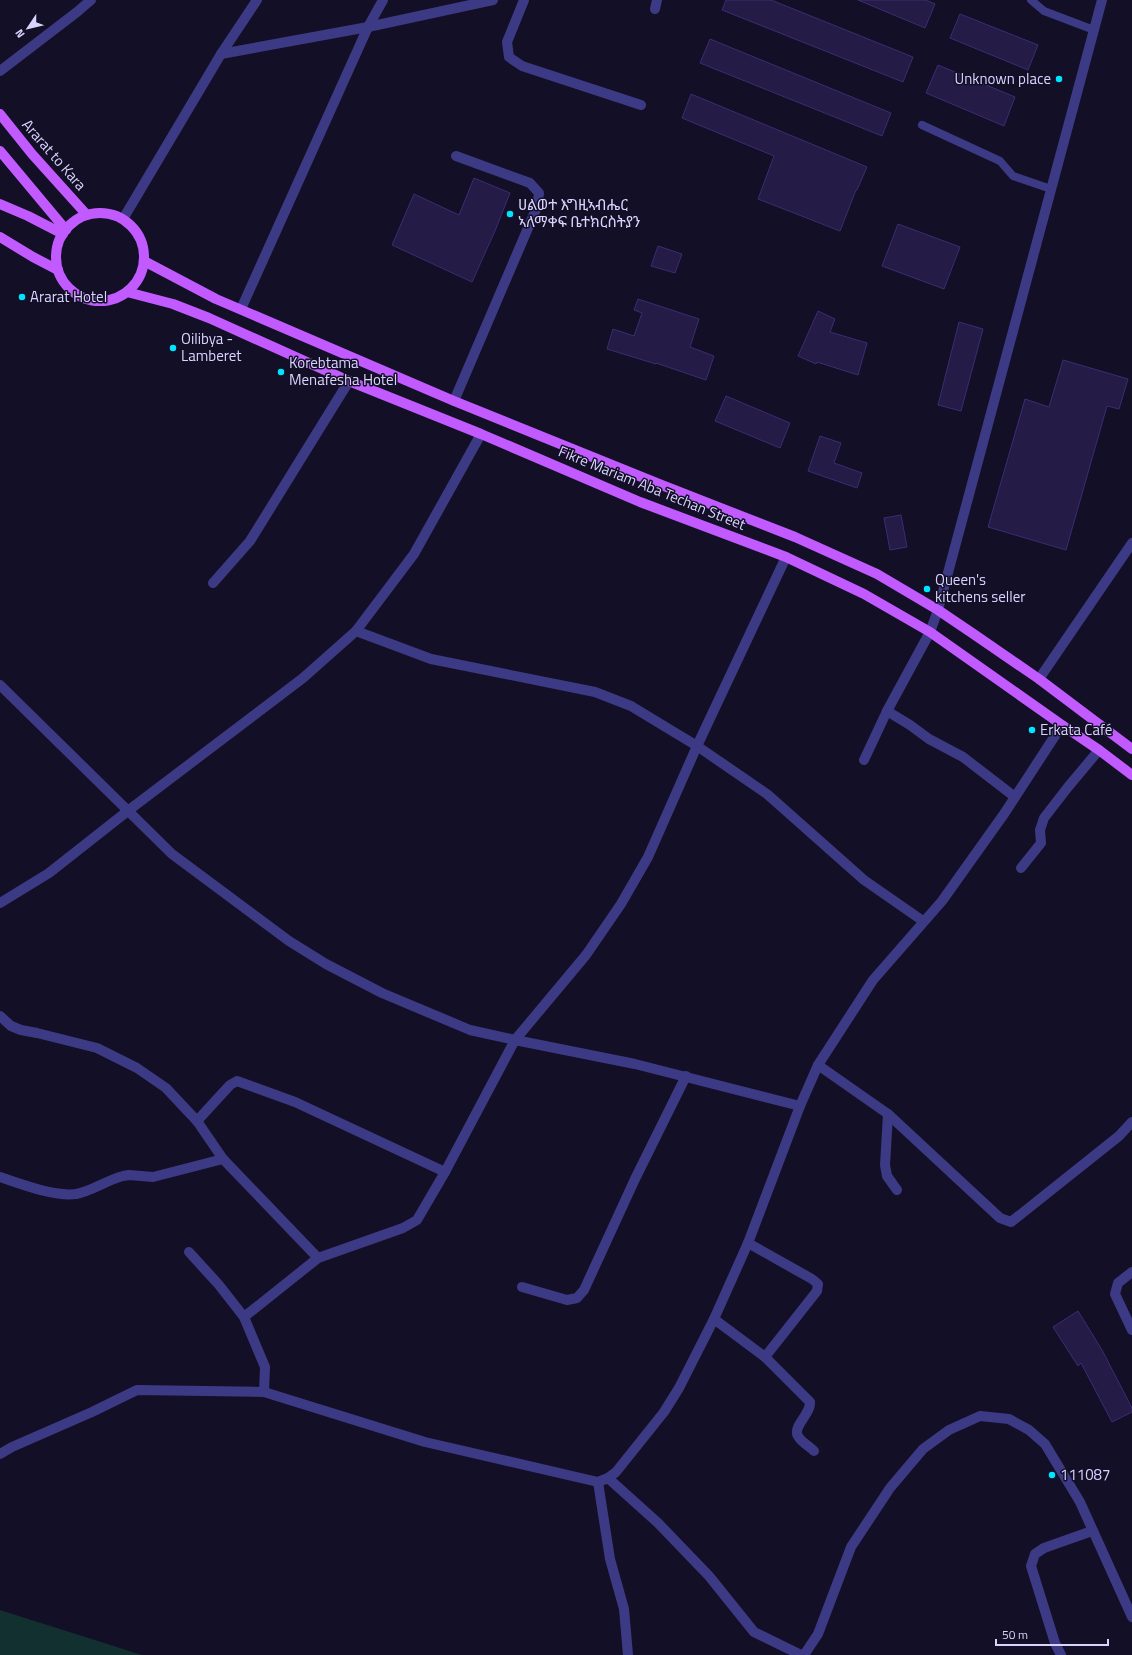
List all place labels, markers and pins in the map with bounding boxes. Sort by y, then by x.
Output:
place label: Unknown place [955,67,1051,90]
marker: Unknown place [1054,74,1064,84]
place label: ሀልወተ እግዚኣብሔር ኣለማቀፍ ቤተክርስትያን [518,193,640,233]
marker: ሀልወተ እግዚኣብሔር ኣለማቀፍ ቤተክርስትያን [505,209,515,219]
place label: Ararat Hotel [30,285,107,308]
marker: Ararat Hotel [17,292,27,302]
place label: Oilibya - Lamberet [181,327,242,367]
marker: Oilibya - Lamberet [168,343,178,353]
place label: Korebtama Menafesha Hotel [289,351,397,391]
marker: Korebtama Menafesha Hotel [276,367,286,377]
place label: Queen's kitchens seller [935,568,1025,608]
marker: Queen's kitchens seller [922,584,932,594]
place label: Erkata Café [1040,718,1112,741]
marker: Erkata Café [1027,725,1037,735]
place label: 111087 [1060,1463,1110,1486]
marker: 111087 [1047,1470,1057,1480]

